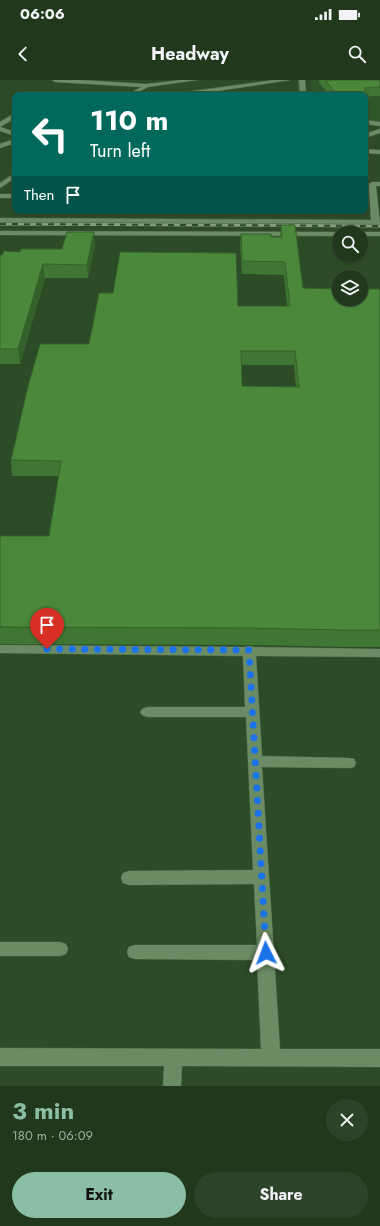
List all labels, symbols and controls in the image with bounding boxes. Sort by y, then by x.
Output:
text: 06:06 [20,3,65,25]
text: Headway [151,41,229,67]
icon: back [12,43,34,65]
icon: search [346,43,368,65]
text: 110 m [90,100,168,141]
icon: left [24,108,76,160]
text: Turn left [90,138,150,164]
text: Then [24,184,54,206]
icon: arrive [62,184,84,206]
map controls [332,226,368,306]
button: search [332,226,368,262]
button: layers [332,270,368,306]
pin [30,608,64,649]
icon: arrive [36,614,58,636]
position arrow [245,932,287,974]
text: 3 min [12,1093,74,1128]
button: close [326,1099,368,1141]
text: 180 m · 06:09 [12,1126,93,1145]
button: Exit [12,1172,186,1218]
button: Share [194,1172,368,1218]

